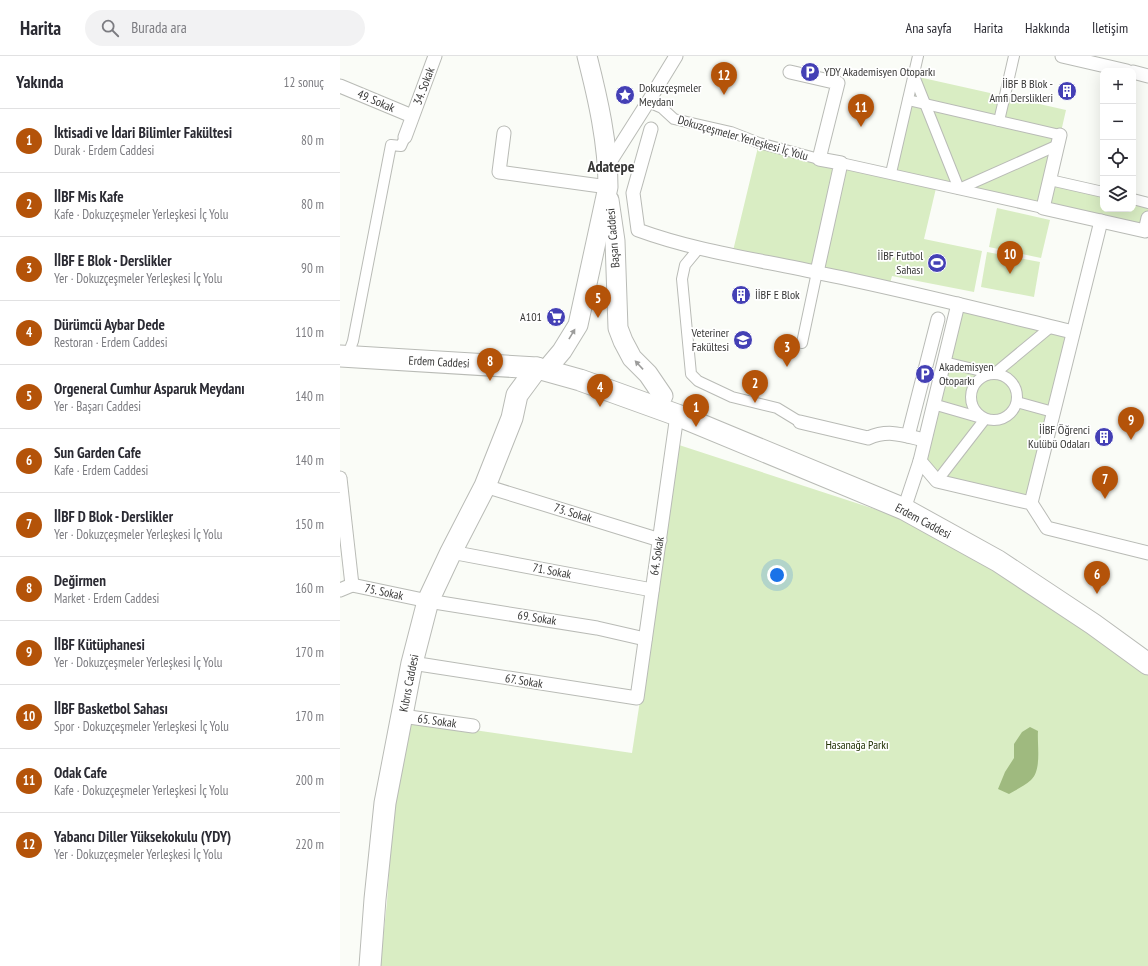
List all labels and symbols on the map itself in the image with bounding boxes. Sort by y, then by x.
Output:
parking icon: YDY Akademisyen Otoparkı [799,61,821,83]
pin: 12 [711,62,737,95]
place label: YDY Akademisyen Otoparkı [824,64,935,79]
street label: 34. Sokak [410,65,438,107]
place label: İİBF B Blok - Amfi Derslikleri [989,76,1053,105]
place label: Dokuzçeşmeler Meydanı [639,80,702,109]
building icon: İİBF B Blok - Amfi Derslikleri [1056,80,1078,102]
place icon: Dokuzçeşmeler Meydanı [614,84,636,106]
street label: 49. Sokak [355,86,397,115]
pin: 11 [848,94,874,127]
street label: Dokuzçeşmeler Yerleşkesi İç Yolu [676,112,810,163]
district label: Adatepe [586,156,635,176]
street label: Başarı Caddesi [602,208,623,269]
pin: 10 [997,241,1023,274]
place label: İİBF Futbol Sahası [878,248,923,277]
sports icon: İİBF Futbol Sahası [926,252,948,274]
building icon: İİBF E Blok [730,284,752,306]
pin: 5 [585,285,611,318]
place label: İİBF E Blok [755,287,800,302]
supermarket icon: A101 [545,306,567,328]
place label: A101 [520,309,542,324]
place label: Veteriner Fakültesi [691,325,730,354]
one-way arrow [569,328,576,340]
school or university icon: Veteriner Fakültesi [732,329,754,351]
pin: 3 [774,334,800,367]
pin: 8 [477,348,503,381]
street label: Erdem Caddesi [408,352,470,371]
place label: Akademisyen Otoparkı [939,359,994,388]
one-way arrow [634,360,644,370]
parking icon: Akademisyen Otoparkı [914,363,936,385]
pin: 2 [742,370,768,403]
pin: 4 [587,374,613,407]
pin: 1 [683,394,709,427]
pin: 9 [1118,407,1144,440]
place label: İİBF Öğrenci Kulübü Odaları [1028,422,1090,451]
building icon: İİBF Öğrenci Kulübü Odaları [1093,426,1115,448]
pin: 7 [1092,466,1118,499]
street label: 73. Sokak [552,500,594,526]
street label: Erdem Caddesi [893,500,954,542]
street label: 64. Sokak [646,535,667,576]
street label: 71. Sokak [531,559,573,582]
pin: 6 [1084,561,1110,594]
your location [767,565,787,585]
street label: 75. Sokak [363,580,405,603]
street label: 69. Sokak [517,607,558,628]
street label: Kıbrıs Caddesi [396,653,421,713]
street label: 67. Sokak [504,670,544,691]
street label: 65. Sokak [417,710,458,731]
park label: Hasanağa Parkı [825,737,889,752]

